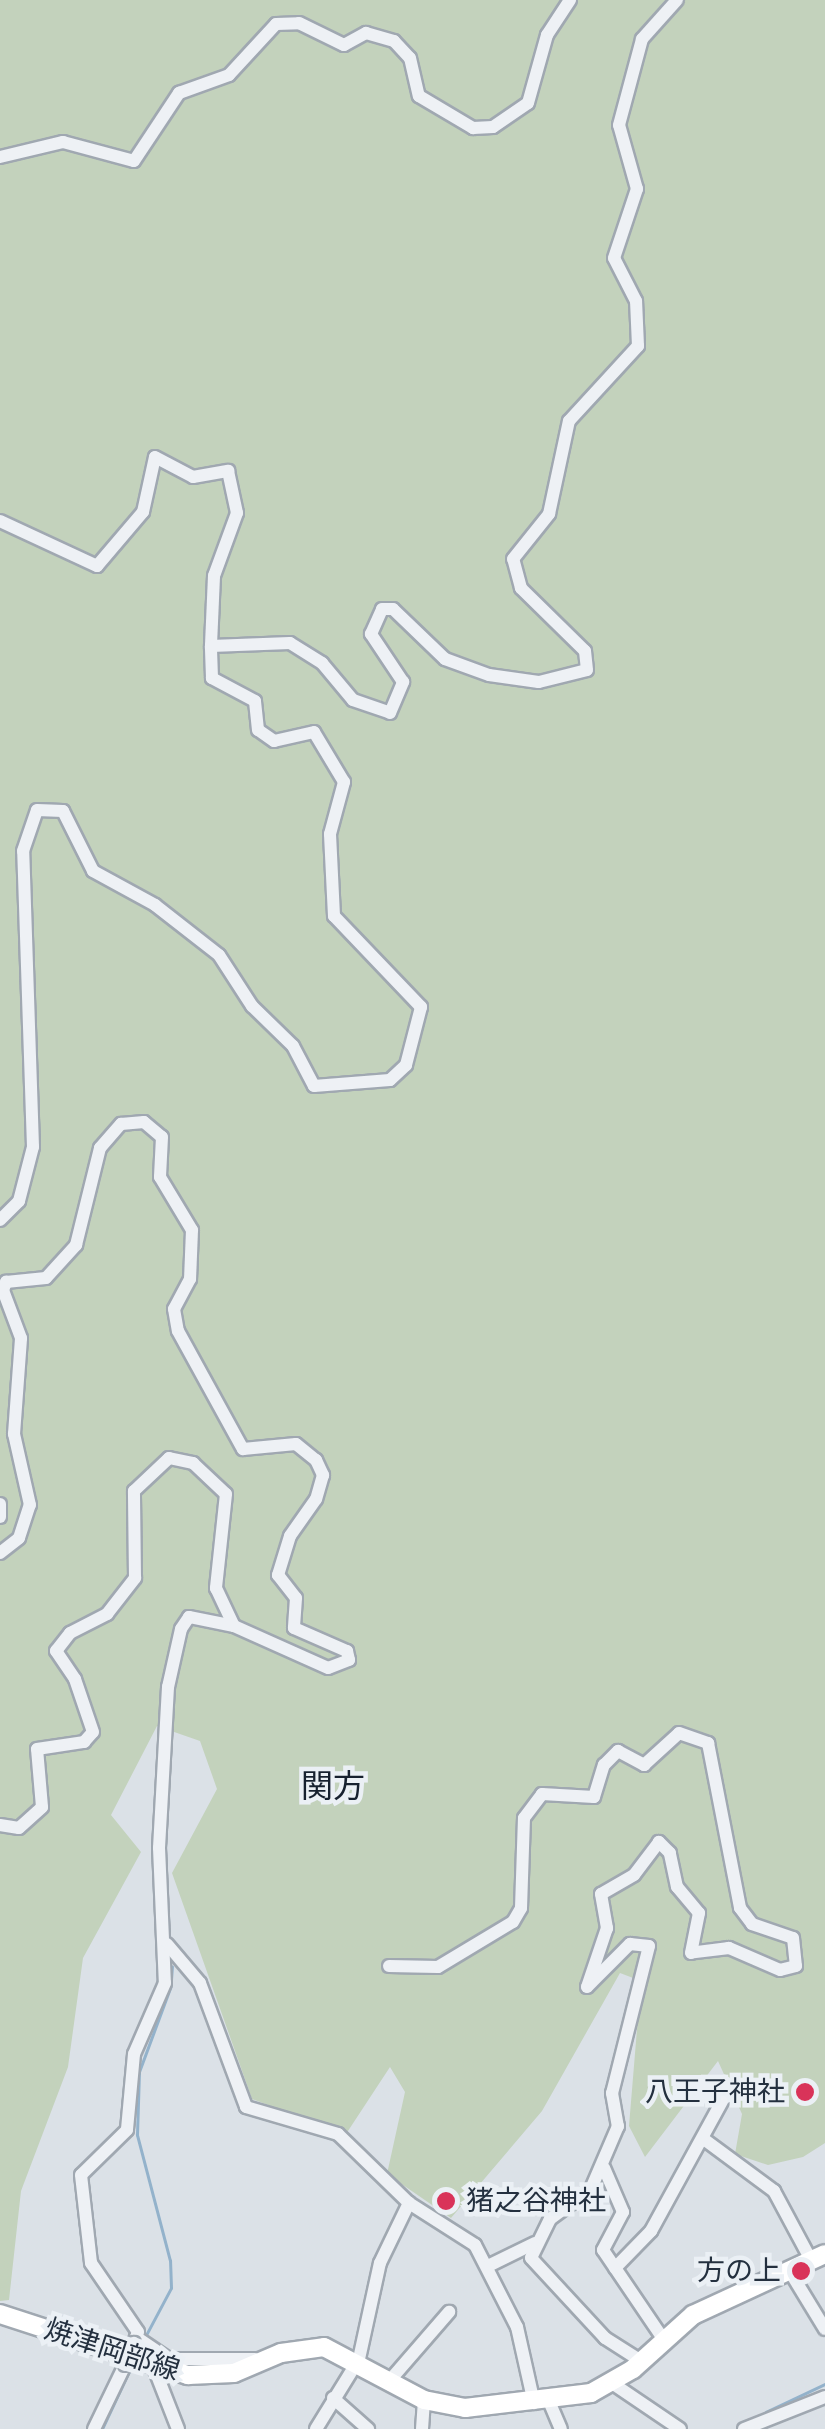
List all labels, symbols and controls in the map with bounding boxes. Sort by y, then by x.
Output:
district label: 関方 [301,1767,365,1805]
place label: 八王子神社 [645,2075,785,2109]
marker: 八王子神社 [794,2081,816,2103]
place label: 猪之谷神社 [466,2184,606,2218]
marker: 猪之谷神社 [435,2190,457,2212]
place label: 方の上 [697,2254,781,2288]
marker: 方の上 [790,2260,812,2282]
street label: 焼津岡部線 [40,2312,184,2388]

